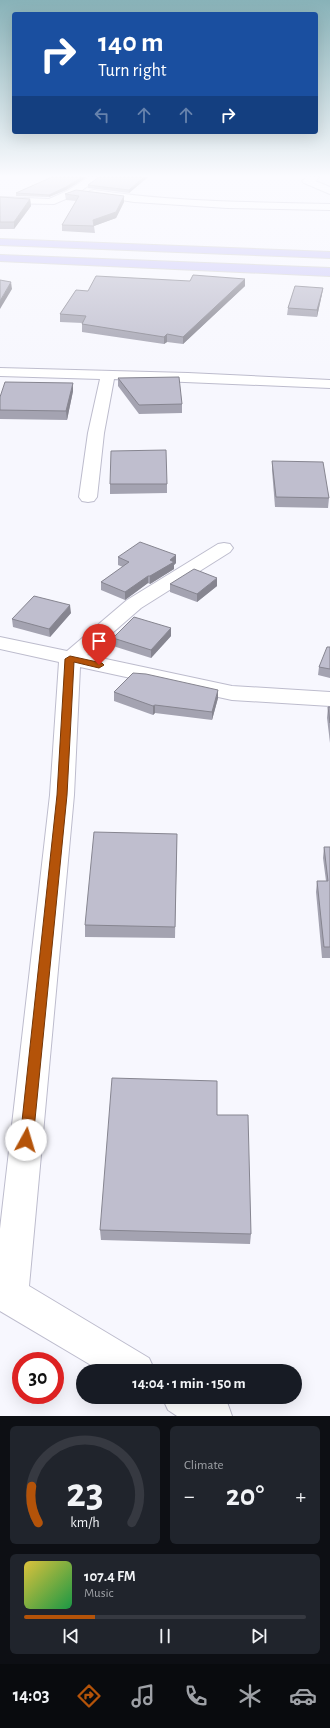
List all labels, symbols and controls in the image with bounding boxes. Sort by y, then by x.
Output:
icon: right [32,28,84,80]
text: 140 m [98,29,164,57]
text: Turn right [98,62,167,80]
icon: left [91,104,113,126]
icon: ahead [133,104,155,126]
icon: ahead [175,104,197,126]
icon: right [217,104,239,126]
pin [82,624,116,665]
icon: arrive [88,630,110,652]
position arrow [5,1119,47,1161]
speed limit sign: 30 [12,1352,64,1404]
text: 14:04 · 1 min · 150 m [132,1376,246,1391]
text: Climate [184,1459,223,1472]
text: 23 [66,1473,104,1514]
text: 20° [226,1481,264,1511]
text: − [184,1485,195,1507]
text: + [295,1485,306,1507]
text: km/h [70,1516,100,1530]
text: 107.4 FM [84,1569,136,1584]
text: Music [84,1587,114,1600]
icon: previous [60,1625,82,1647]
icon: pause [154,1625,176,1647]
icon: next [248,1625,270,1647]
icon: directions [75,1682,103,1710]
icon: music [129,1682,157,1710]
icon: phone [182,1682,210,1710]
icon: climate [236,1682,264,1710]
icon: car [289,1682,317,1710]
text: 14:03 [13,1687,50,1705]

